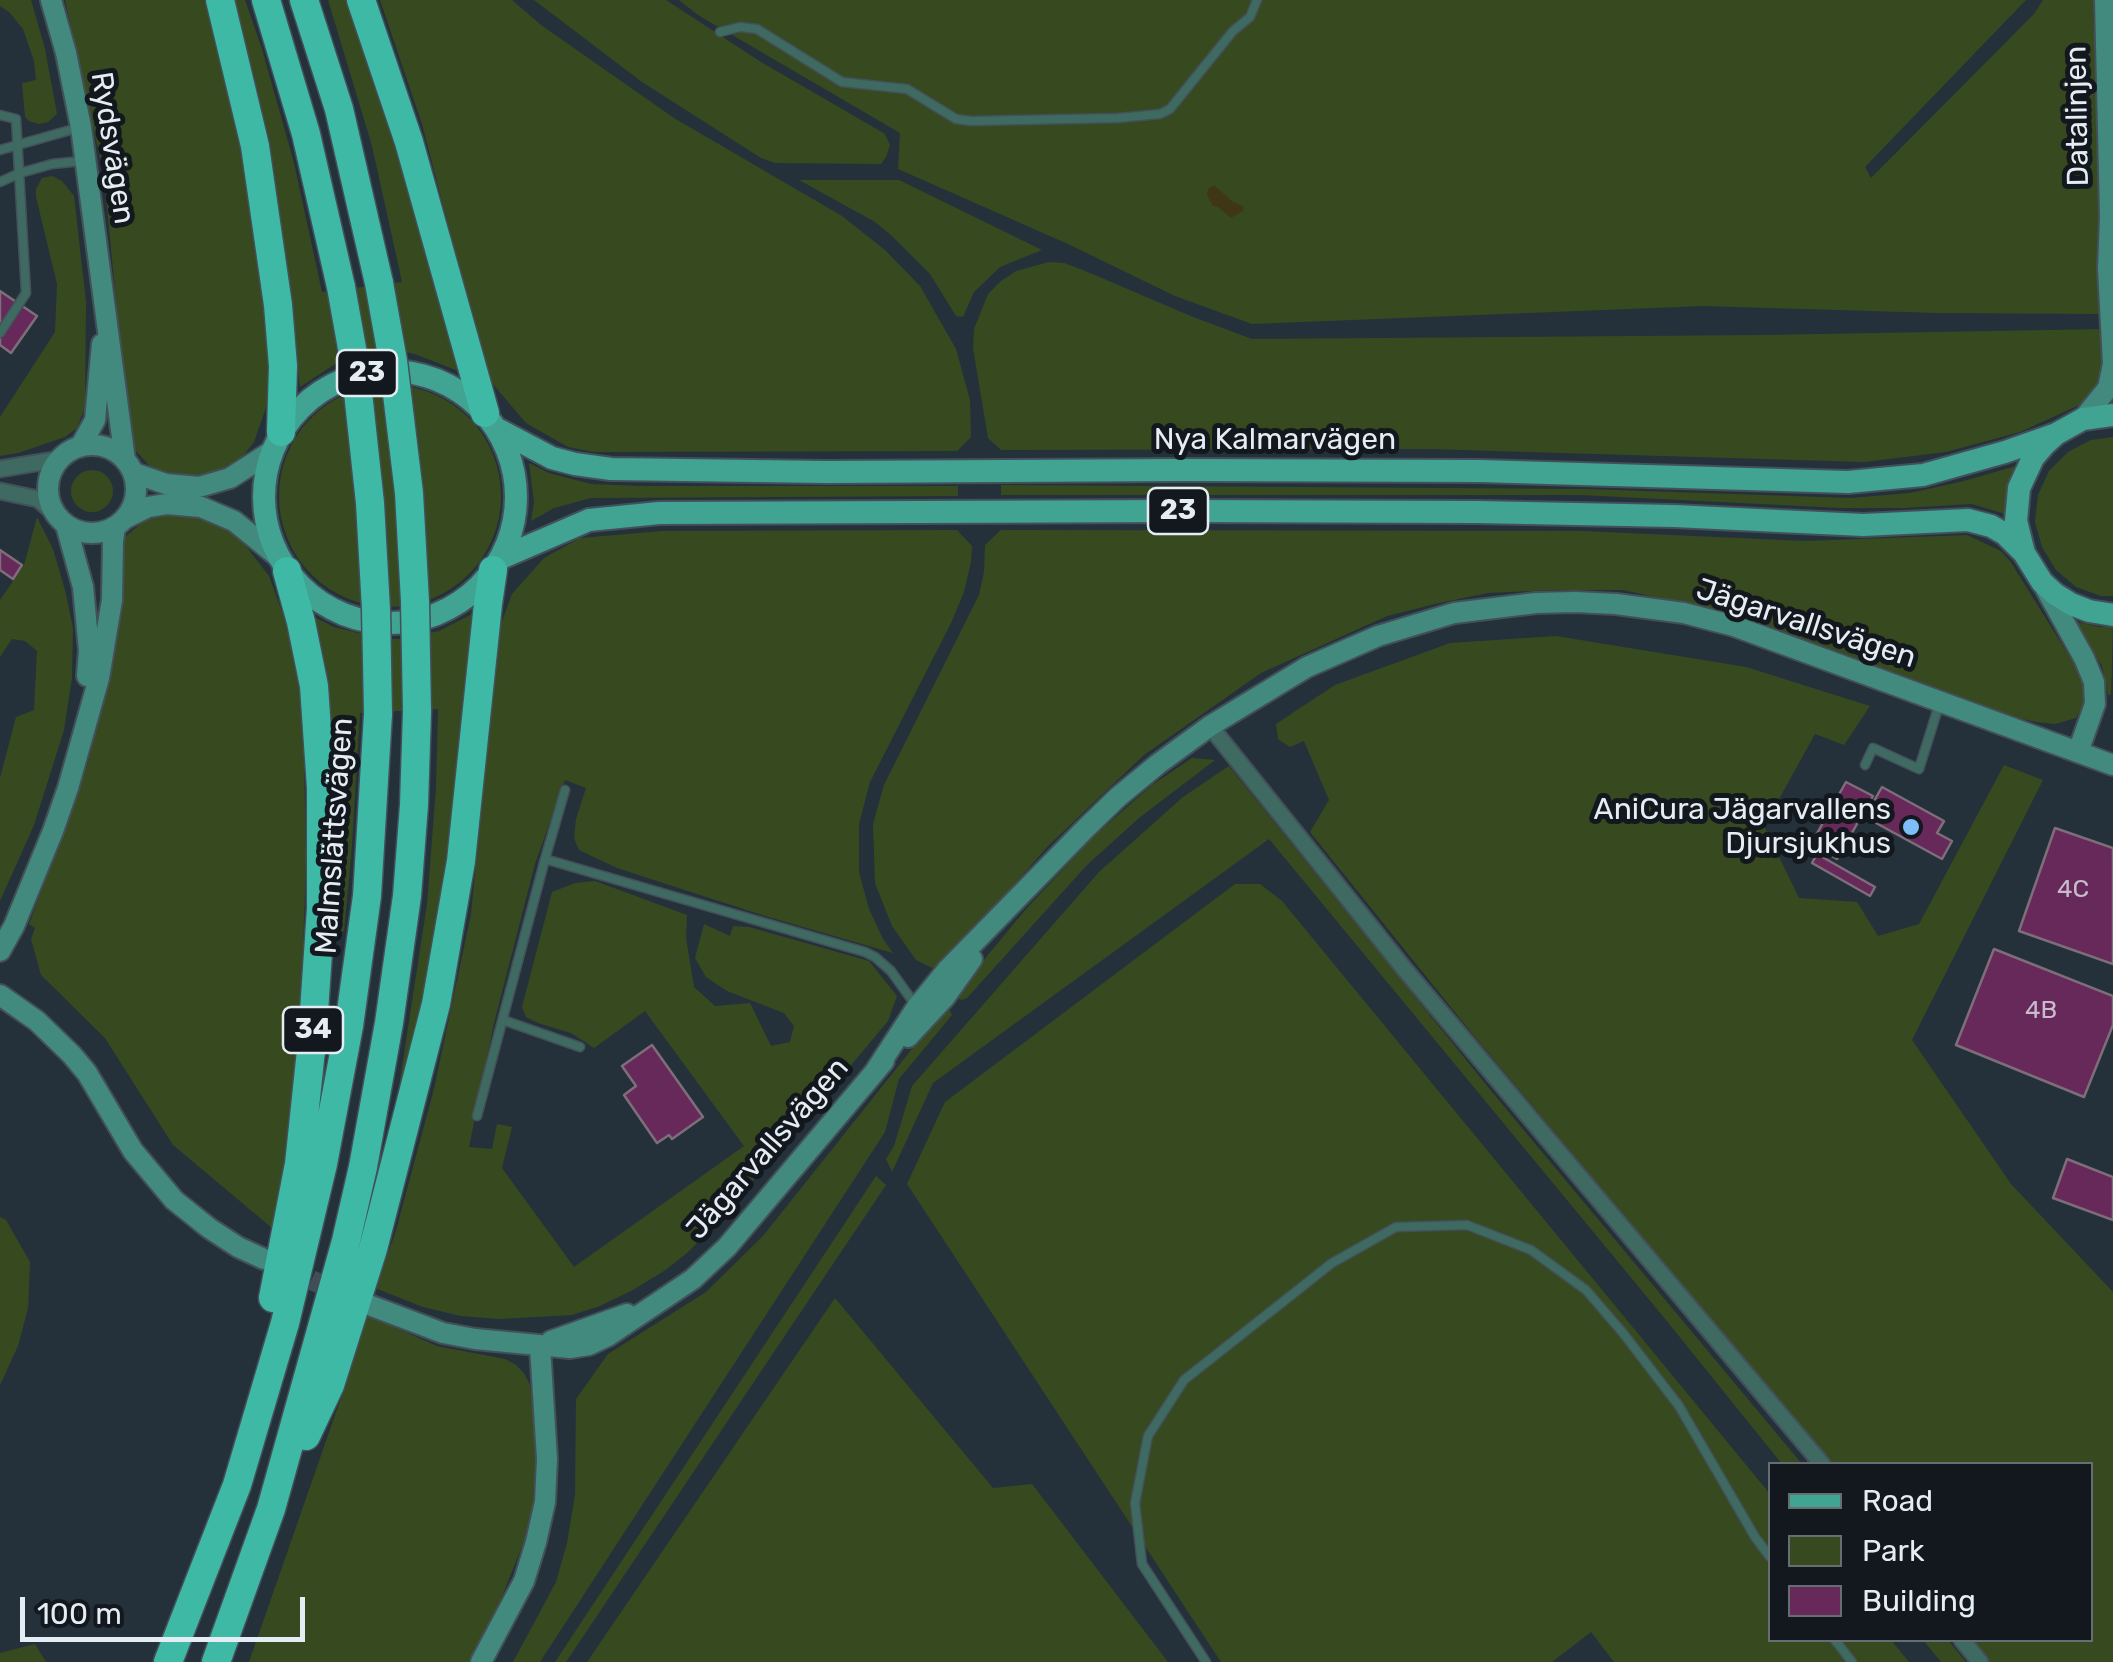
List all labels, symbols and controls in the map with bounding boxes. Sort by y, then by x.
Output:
street label: Datalinjen [2059,45,2097,187]
street label: Rydsvägen [82,69,142,227]
road number: 23 [337,350,397,396]
street label: Nya Kalmarvägen [1154,422,1396,458]
road number: 23 [1148,488,1208,534]
street label: Jägarvallsvägen [1692,572,1920,676]
street label: Malmslättsvägen [309,717,361,955]
place label: AniCura Jägarvallens Djursjukhus [1594,792,1891,862]
marker: AniCura Jägarvallens Djursjukhus [1900,816,1922,838]
house number: 4C [2057,875,2089,905]
house number: 4B [2025,996,2057,1026]
road number: 34 [283,1007,343,1053]
street label: Jägarvallsvägen [679,1051,857,1247]
legend [1768,1462,2093,1642]
text: Road [1862,1483,1933,1519]
text: Park [1862,1533,1924,1569]
scale bar [25,1577,310,1639]
text: Building [1862,1583,1976,1619]
text: 100 m [37,1596,122,1632]

